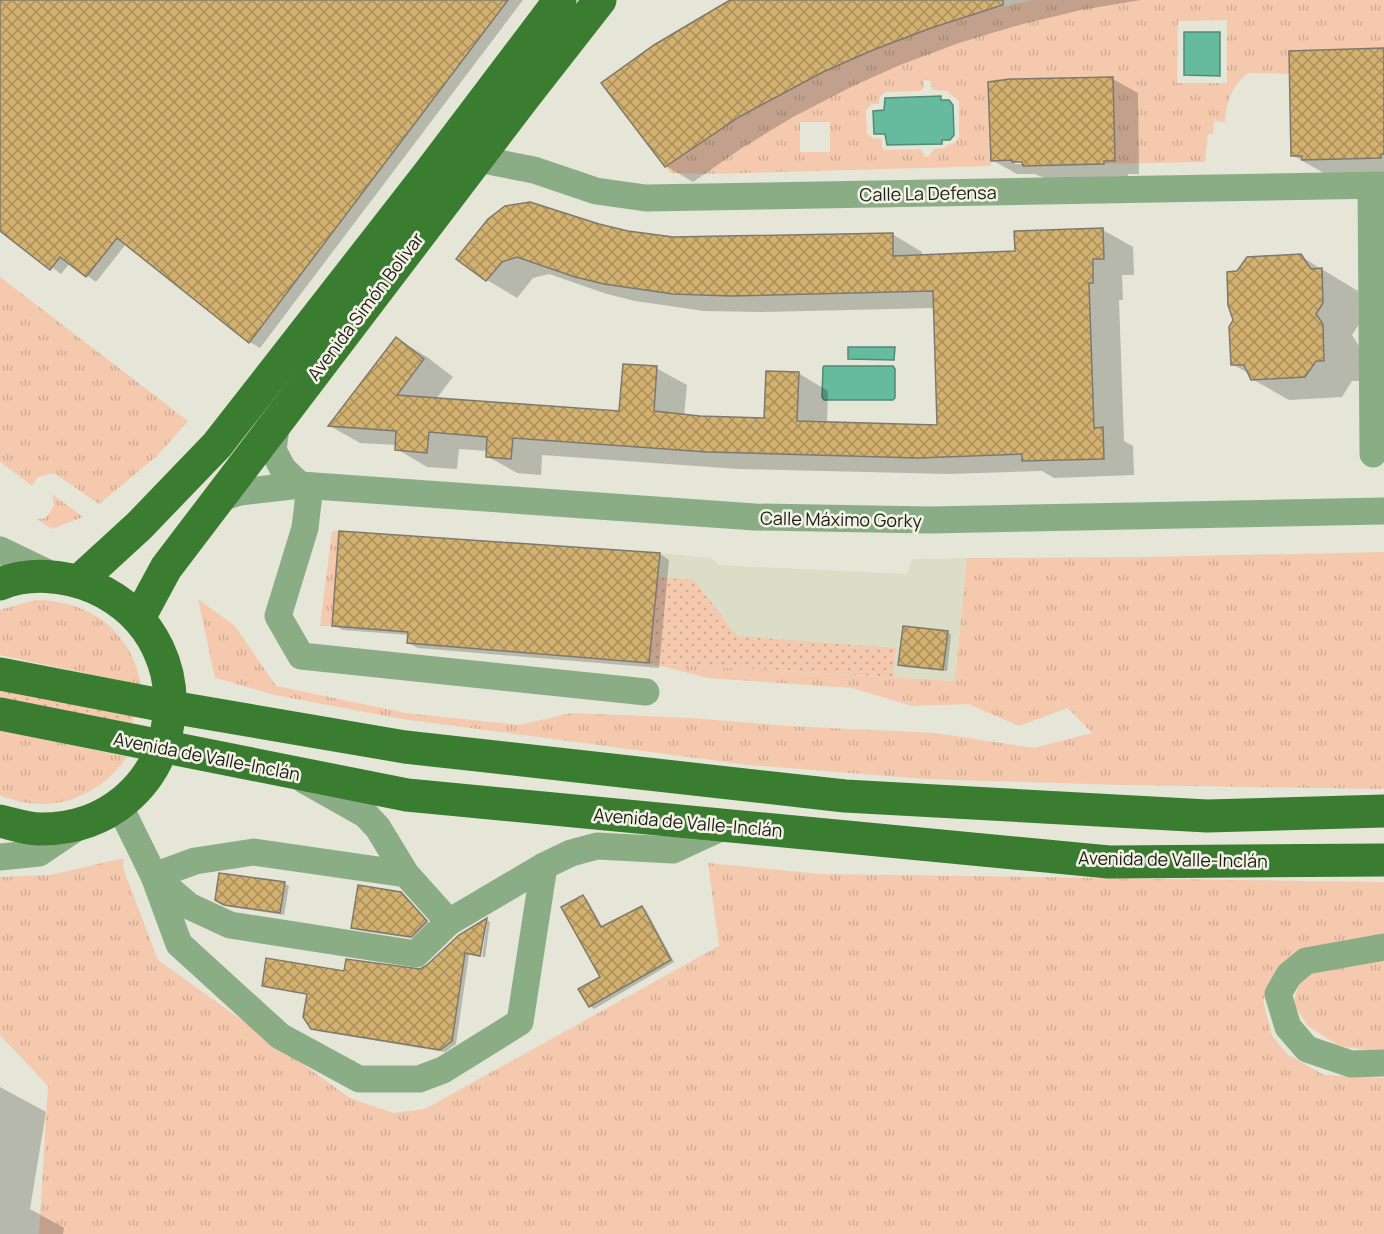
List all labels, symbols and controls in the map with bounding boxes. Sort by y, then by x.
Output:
street label: Calle La Defensa [859,180,997,206]
street label: Avenida Simón Bolivar [301,227,429,385]
street label: Calle Máximo Gorky [760,506,923,532]
street label: Avenida de Valle-Inclán [112,726,302,786]
street label: Avenida de Valle-Inclán [592,802,784,842]
street label: Avenida de Valle-Inclán [1078,845,1268,873]

